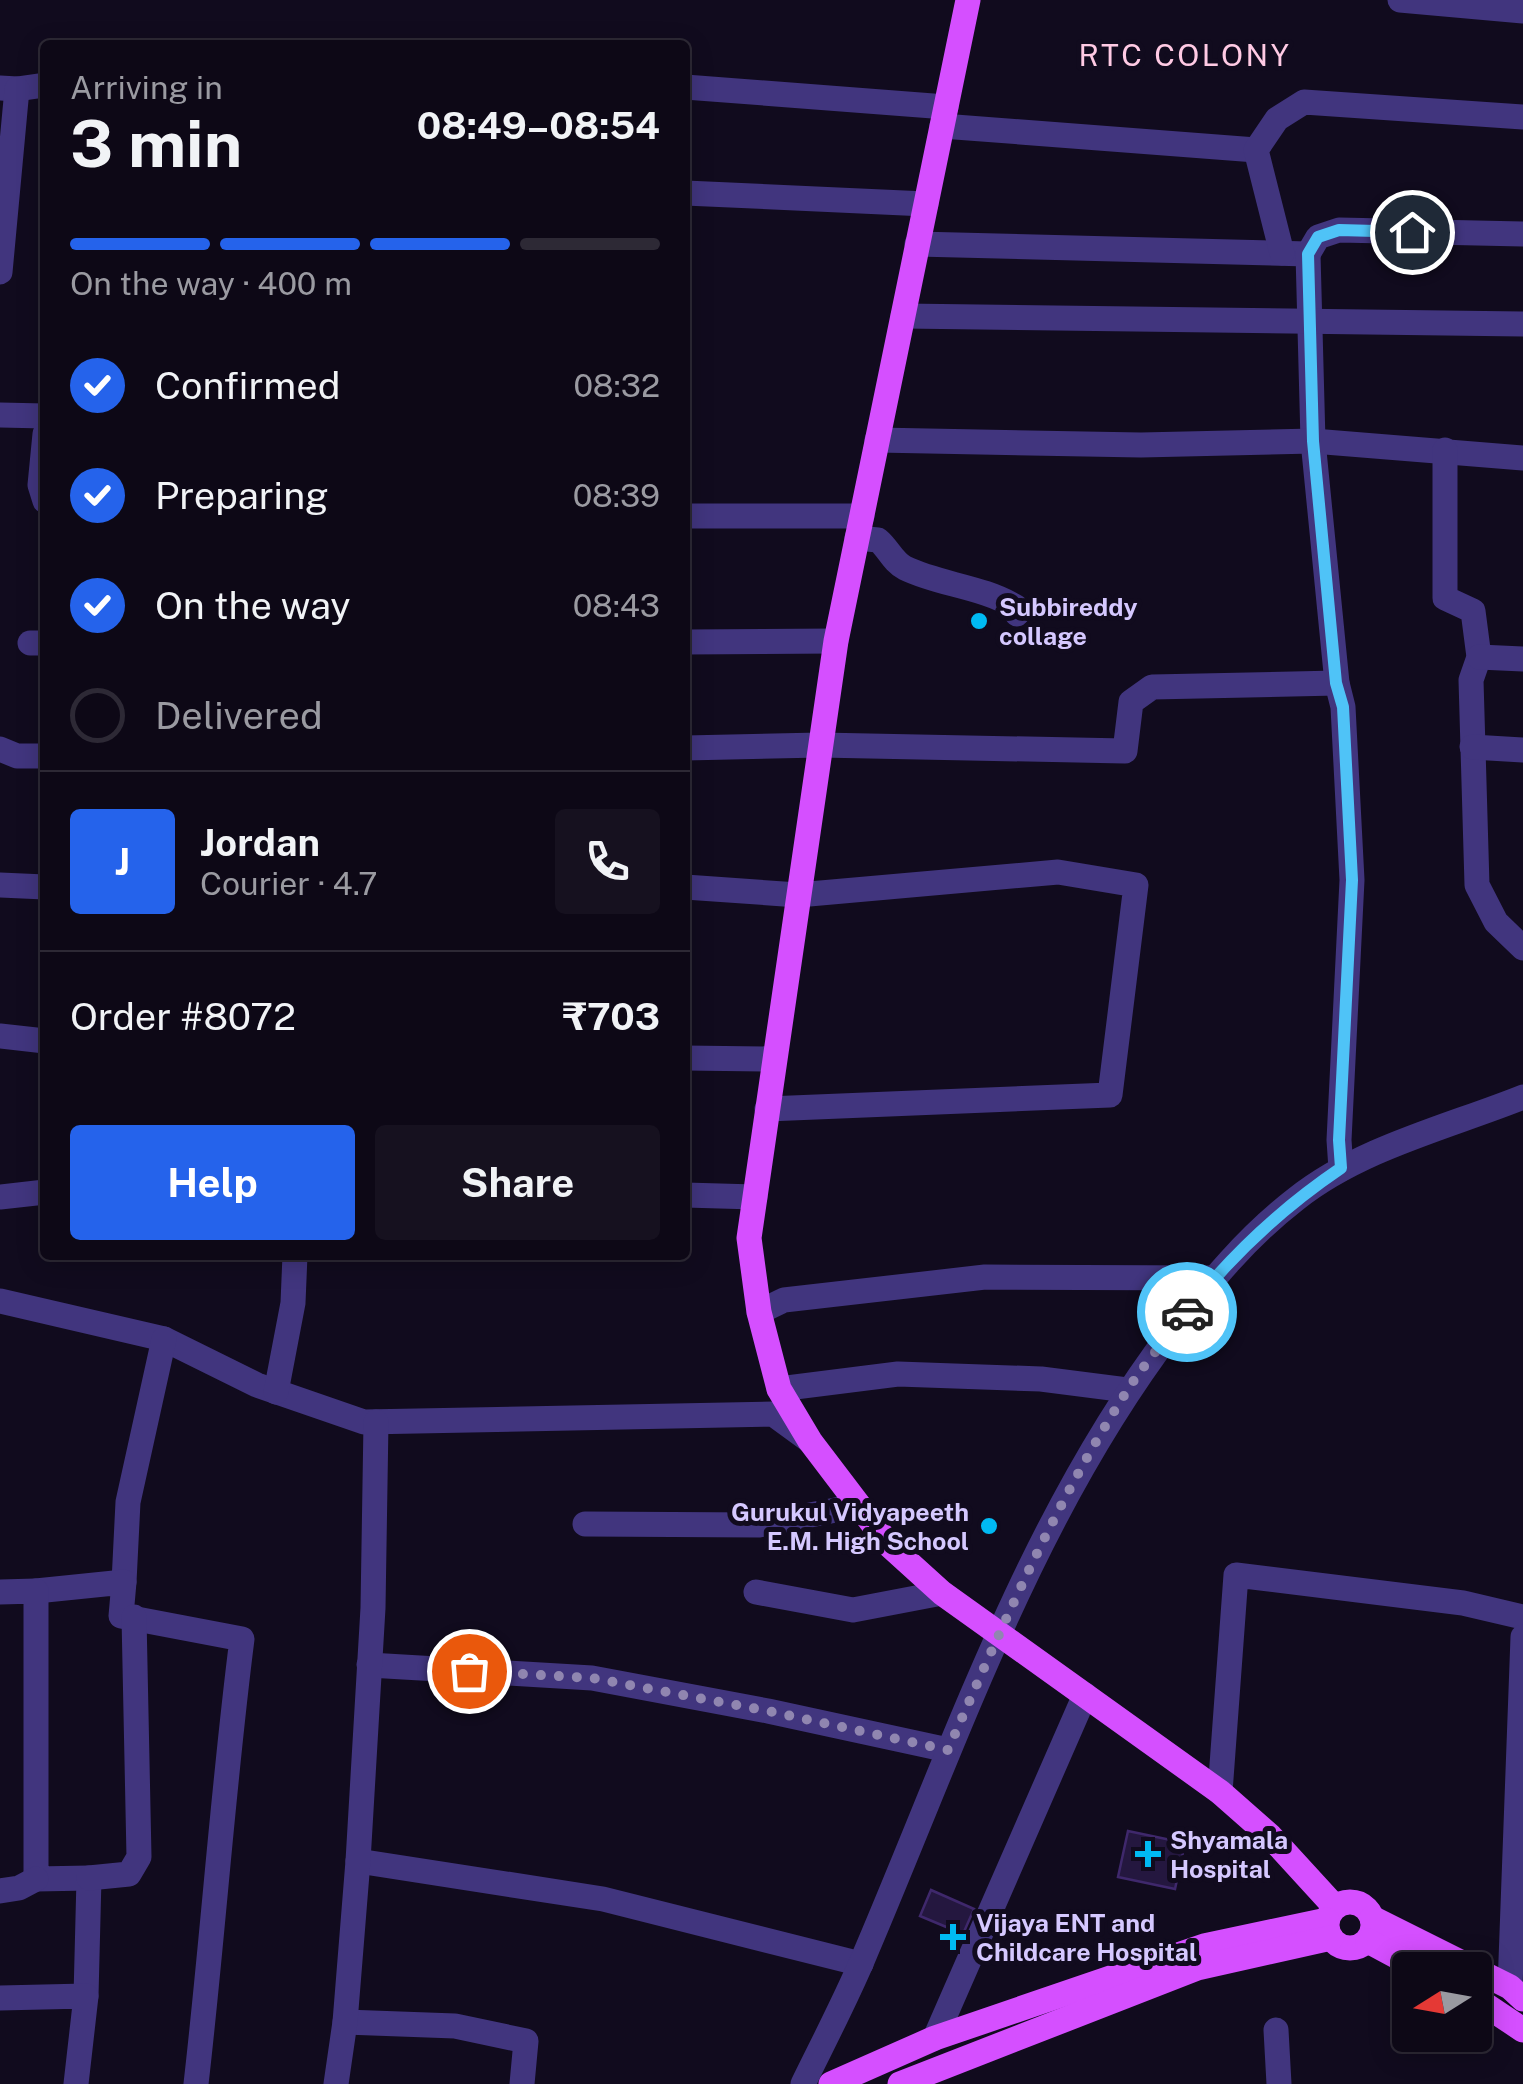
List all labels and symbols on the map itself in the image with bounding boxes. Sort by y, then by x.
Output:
district label: RTC COLONY [1079,37,1291,73]
pin [1370,190,1455,275]
place label: Subbireddy collage [999,592,1138,651]
marker: Subbireddy collage [968,610,990,632]
courier [1137,1262,1237,1362]
place label: Gurukul Vidyapeeth E.M. High School [731,1497,969,1556]
marker: Gurukul Vidyapeeth E.M. High School [978,1515,1000,1537]
pin [427,1629,512,1714]
place label: Shyamala Hospital [1170,1825,1288,1884]
marker: Shyamala Hospital [1135,1841,1161,1867]
place label: Vijaya ENT and Childcare Hospital [976,1908,1197,1967]
marker: Vijaya ENT and Childcare Hospital [940,1924,966,1950]
north arrow [1392,1952,1492,2052]

